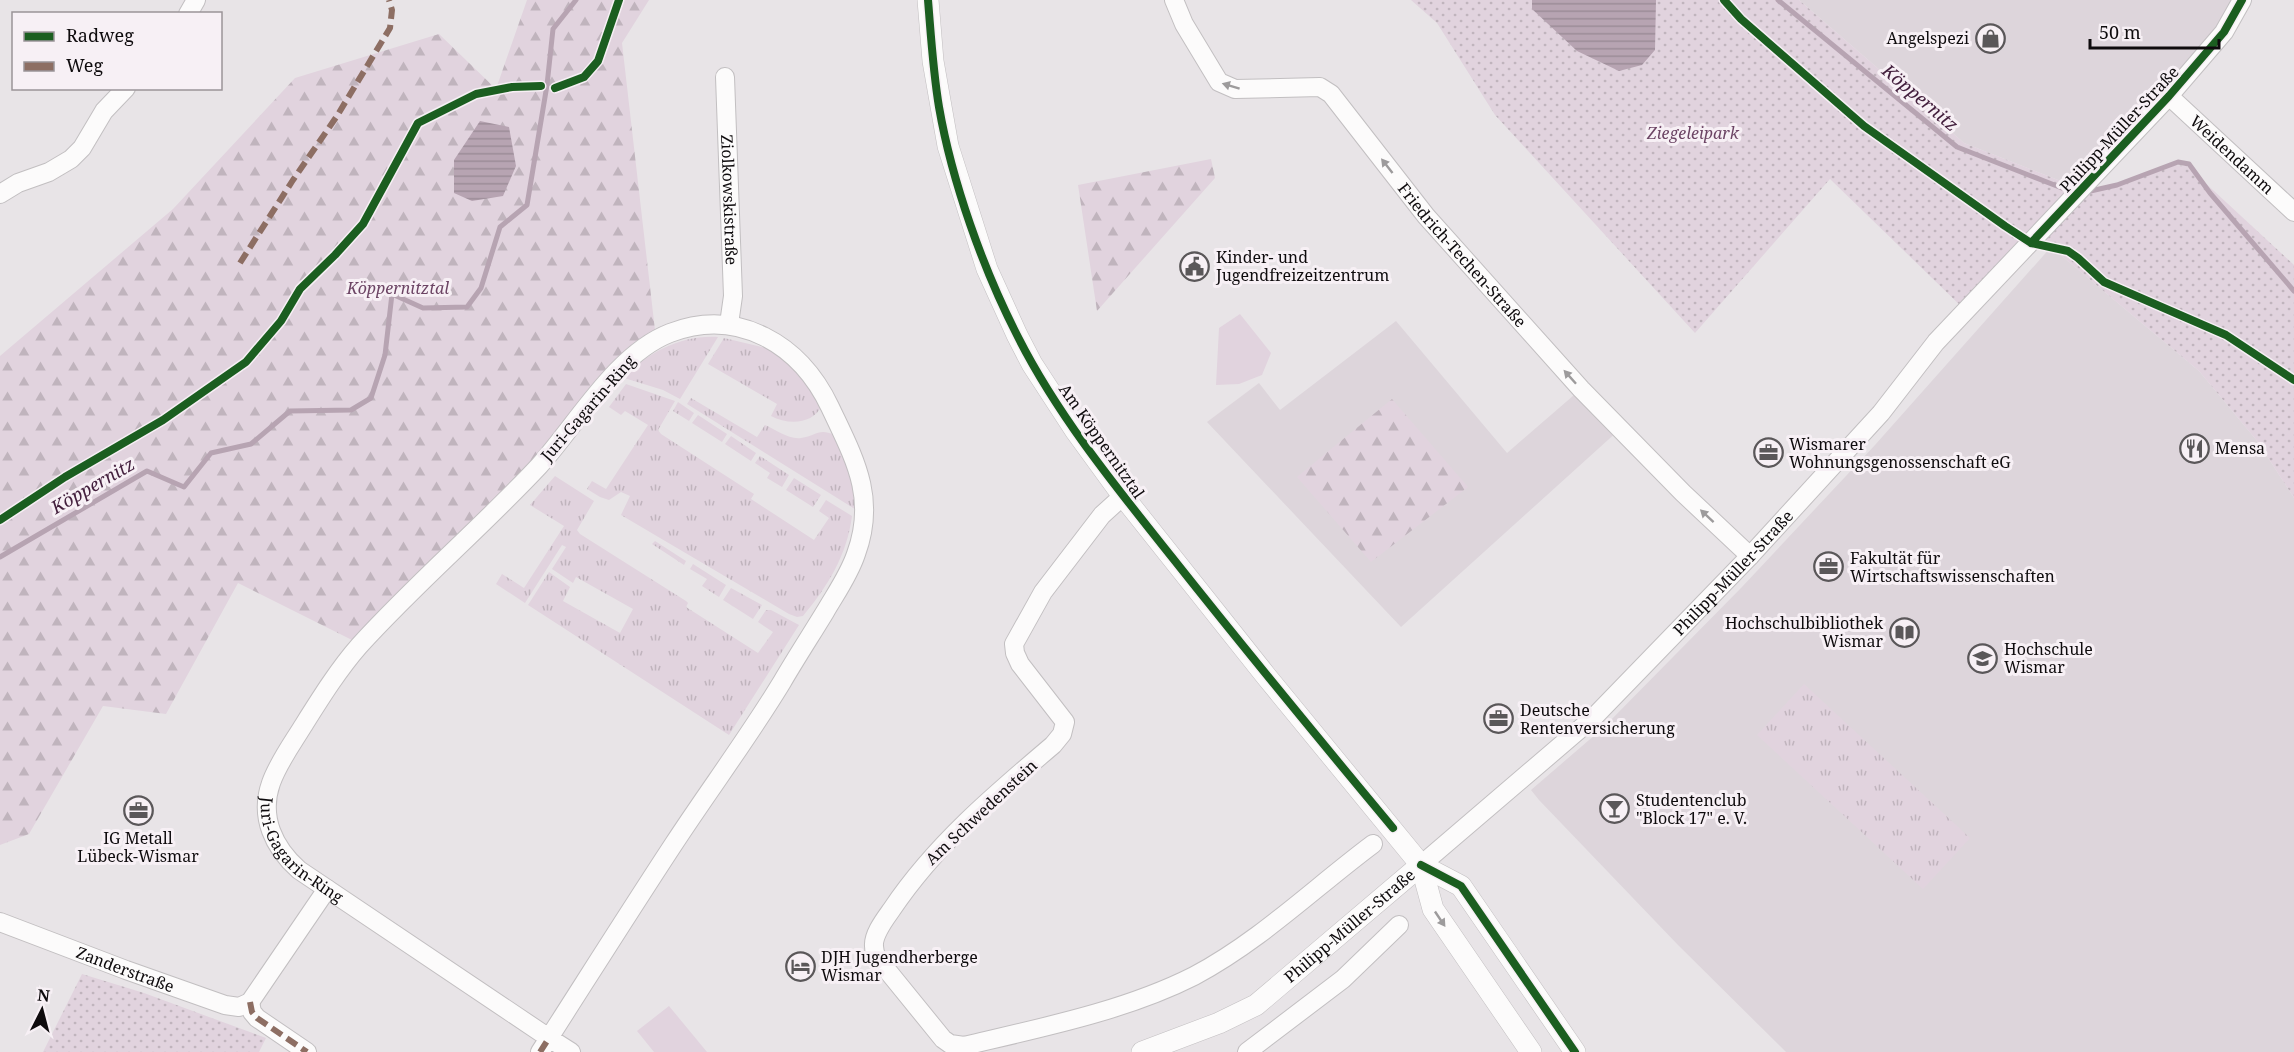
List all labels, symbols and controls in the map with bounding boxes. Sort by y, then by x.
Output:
legend [12,12,222,90]
scale bar [2090,12,2219,50]
text: 50 m [2099,20,2141,44]
shop icon: Angelspezi [1974,22,2006,54]
text: Radweg [66,23,134,47]
place label: Angelspezi [1886,27,1969,49]
text: Weg [66,53,103,77]
water label: Köppernitz [1877,58,1964,136]
street label: Philipp-Müller-Straße [2055,61,2183,197]
one-way arrow [1222,81,1240,90]
street label: Weidendamm [2185,110,2279,199]
park label: Ziegeleipark [1646,122,1740,144]
street label: Ziolkowskistraße [716,134,743,266]
one-way arrow [1382,159,1394,174]
street label: Friedrich-Techen-Straße [1393,178,1531,332]
place label: Kinder- und Jugendfreizeitzentrum [1215,246,1389,286]
public building icon: Kinder- und Jugendfreizeitzentrum [1179,250,1211,282]
park label: Köppernitztal [346,277,449,299]
street label: Juri-Gagarin-Ring [535,350,641,467]
one-way arrow [1564,370,1577,385]
street label: Am Köppernitztal [1054,379,1150,503]
restaurant icon: Mensa [2178,432,2210,464]
place label: Wismarer Wohnungsgenossenschaft eG [1789,433,2011,473]
office icon: Wismarer Wohnungsgenossenschaft eG [1752,437,1784,469]
place label: Mensa [2215,437,2265,459]
water label: Köppernitz [45,452,139,519]
street label: Philipp-Müller-Straße [1668,505,1798,640]
one-way arrow [1700,510,1715,523]
place label: Fakultät für Wirtschaftswissenschaften [1850,547,2055,587]
office icon: Fakultät für Wirtschaftswissenschaften [1813,551,1845,583]
place label: Hochschulbibliothek Wismar [1725,612,1884,652]
library icon: Hochschulbibliothek Wismar [1888,616,1920,648]
place label: Hochschule Wismar [2004,638,2093,678]
school or university icon: Hochschule Wismar [1967,642,1999,674]
place label: Deutsche Rentenversicherung [1520,699,1675,739]
office icon: Deutsche Rentenversicherung [1483,703,1515,735]
street label: Am Schwedenstein [920,754,1042,870]
place label: Studentenclub "Block 17" e. V. [1636,789,1747,829]
bar icon: Studentenclub "Block 17" e. V. [1599,793,1631,825]
office icon: IG Metall Lübeck-Wismar [122,794,154,826]
street label: Juri-Gagarin-Ring [256,795,348,908]
place label: IG Metall Lübeck-Wismar [77,827,199,867]
street label: Philipp-Müller-Straße [1279,864,1420,988]
one-way arrow [1434,911,1446,927]
street label: Zanderstraße [73,941,177,997]
place label: DJH Jugendherberge Wismar [821,946,978,986]
hotel icon: DJH Jugendherberge Wismar [784,950,816,982]
north arrow [12,980,72,1040]
text: N [36,983,51,1007]

